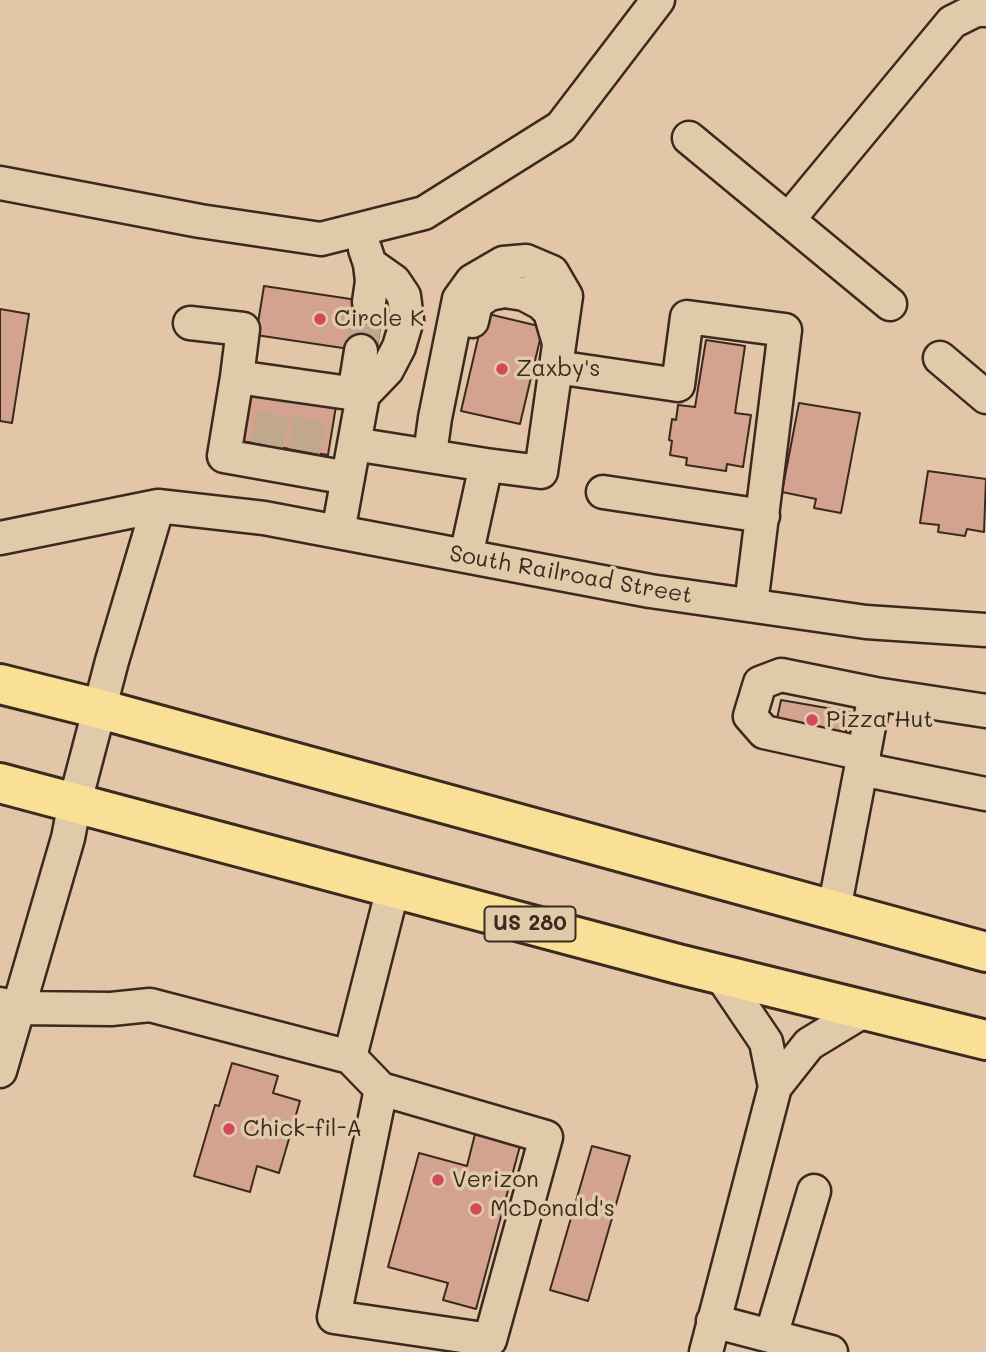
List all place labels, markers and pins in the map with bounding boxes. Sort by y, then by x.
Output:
place label: Circle K [334,305,424,333]
marker: Circle K [312,311,328,327]
place label: Zaxby's [516,355,600,383]
marker: Zaxby's [494,361,510,377]
place label: Pizza Hut [826,706,933,734]
marker: Pizza Hut [804,712,820,728]
place label: Chick-fil-A [243,1115,362,1143]
marker: Chick-fil-A [221,1121,237,1137]
place label: Verizon [452,1166,539,1194]
marker: Verizon [430,1172,446,1188]
place label: McDonald's [490,1195,615,1223]
marker: McDonald's [468,1201,484,1217]

